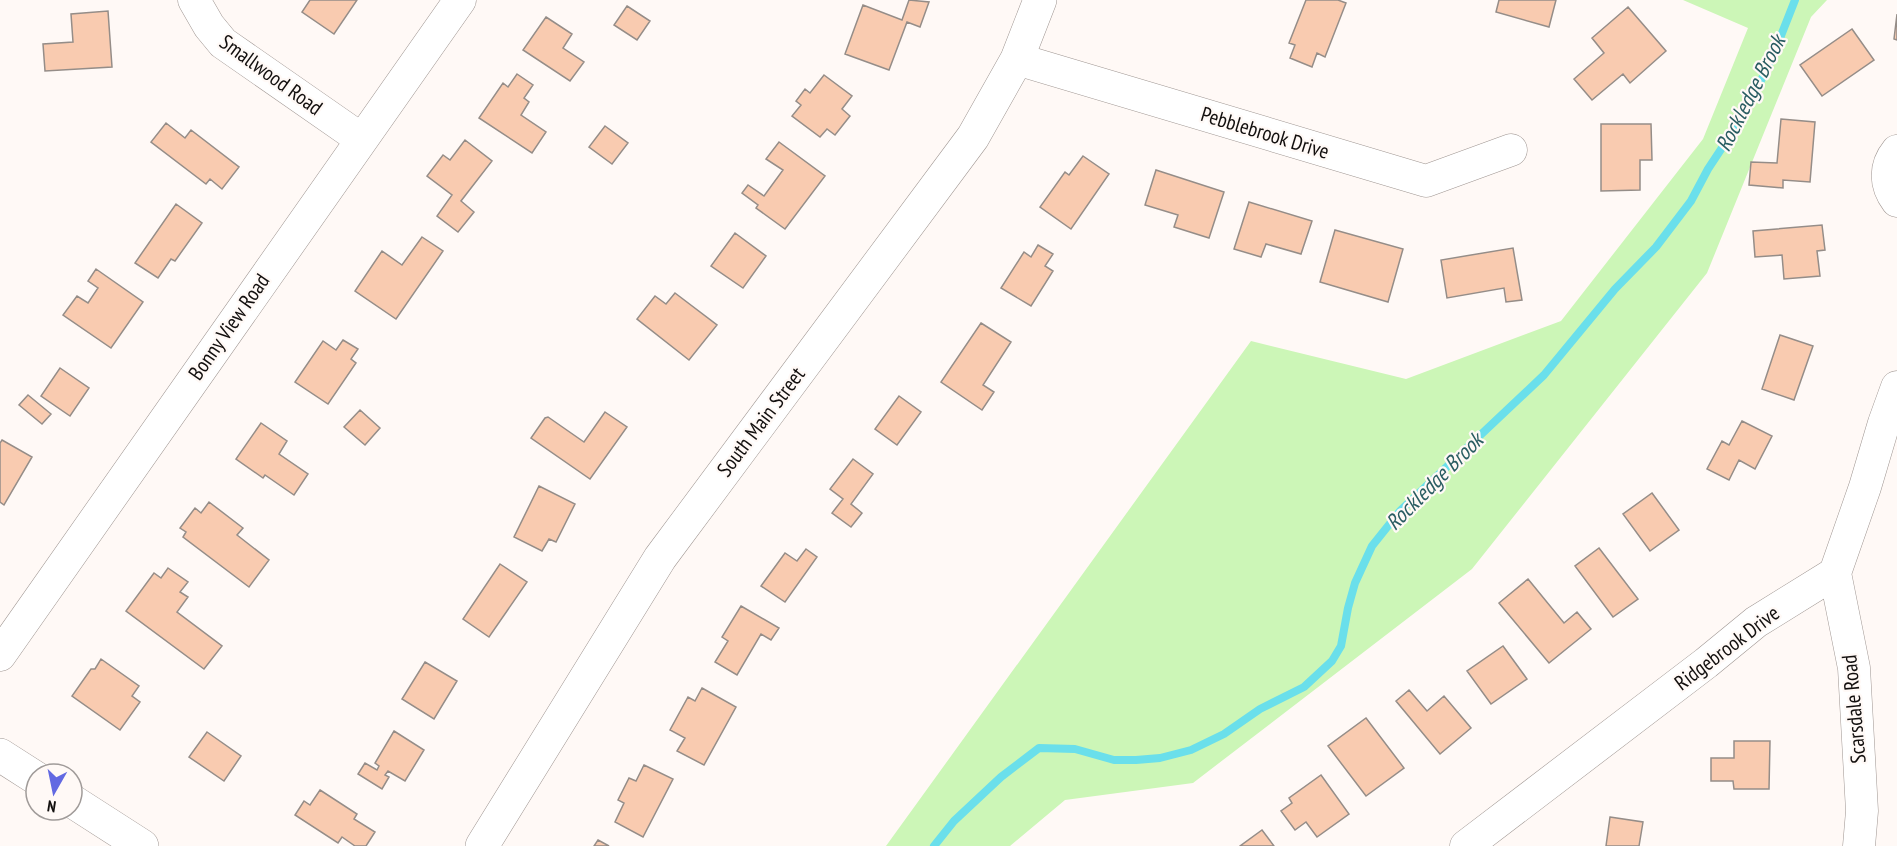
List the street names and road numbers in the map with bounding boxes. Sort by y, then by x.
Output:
street label: Smallwood Road [215,28,328,121]
street label: Pebblebrook Drive [1198,100,1332,165]
street label: Bonny View Road [182,268,275,385]
street label: South Main Street [711,361,811,482]
street label: Ridgebrook Drive [1669,599,1785,696]
street label: Scarsdale Road [1835,654,1872,765]

